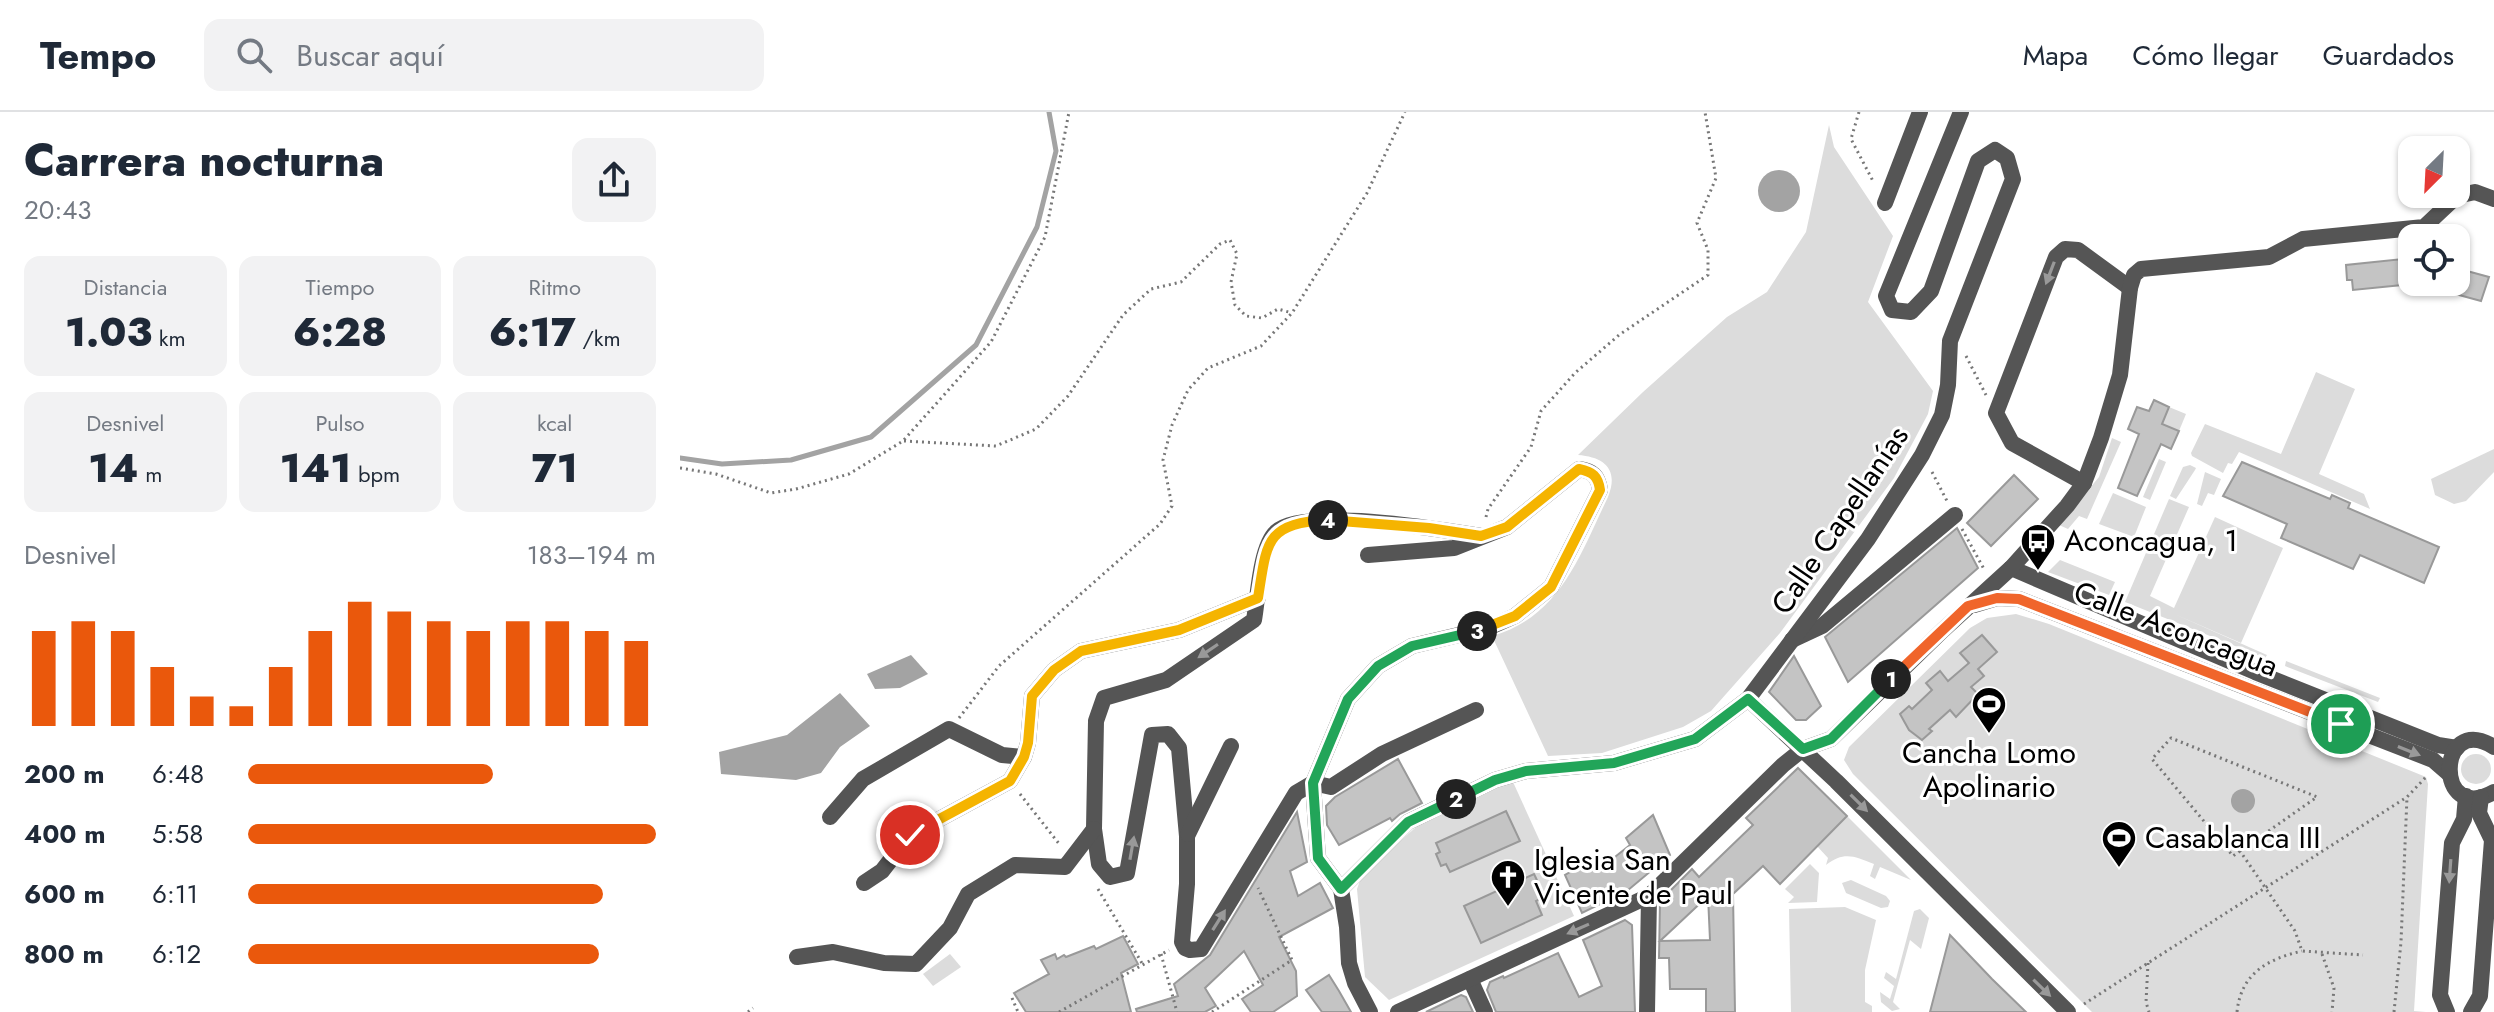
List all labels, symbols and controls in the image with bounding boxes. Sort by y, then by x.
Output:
search box [204,19,764,91]
text: Tempo [40,28,156,83]
icon: search [232,33,276,77]
text: Buscar aquí [296,34,444,77]
text: Mapa [2023,35,2088,76]
text: Cómo llegar [2132,35,2279,76]
text: Guardados [2323,35,2454,76]
text: Carrera nocturna [24,129,384,193]
north arrow [2398,136,2470,208]
map controls [2398,136,2470,296]
button: share [572,138,656,222]
text: 20:43 [24,191,92,229]
button: locate [2398,224,2470,296]
one-way arrow [2043,261,2056,285]
text: Distancia [83,271,167,303]
text: Tiempo [305,271,374,303]
text: Ritmo [528,271,581,303]
text: 1.03 [65,303,152,361]
text: 6:28 [293,303,387,361]
text: 6:17 [489,303,576,361]
text: km [152,322,186,354]
text: /km [576,322,621,354]
text: Desnivel [86,407,164,439]
text: Pulso [315,407,365,439]
text: kcal [537,407,572,439]
street label: Calle Capellanías [1761,417,1919,623]
text: 14 [88,439,139,497]
text: 141 [280,439,351,497]
text: 71 [532,439,578,497]
text: m [139,458,162,490]
text: bpm [351,458,400,490]
pin: 4 [1308,500,1348,540]
text: 4 [1320,504,1336,536]
place label: Aconcagua, 1 [2064,519,2238,562]
bus stop icon: Aconcagua, 1 [2019,522,2057,572]
text: Desnivel [24,536,116,574]
text: 183–194 m [527,536,656,574]
street label: Calle Aconcagua [2068,570,2285,687]
pin: 3 [1457,611,1497,651]
text: 3 [1470,615,1484,647]
one-way arrow [1197,644,1219,658]
pin: 1 [1871,659,1911,699]
text: 1 [1885,663,1897,695]
sports icon: Cancha Lomo Apolinario [1970,685,2008,735]
pin [2307,690,2375,758]
icon: arrive [2319,702,2363,746]
place label: Cancha Lomo Apolinario [1902,731,2076,808]
one-way arrow [2397,744,2421,757]
text: 200 m [24,755,105,793]
text: 6:48 [152,755,204,793]
pin: 2 [1436,779,1476,819]
text: 2 [1449,783,1463,815]
one-way arrow [1849,793,1868,812]
pin [876,801,944,869]
icon: check [888,813,932,857]
text: 400 m [24,815,106,853]
text: 5:58 [152,815,203,853]
place label: Casablanca III [2145,816,2321,859]
sports icon: Casablanca III [2100,819,2138,869]
one-way arrow [1126,835,1138,860]
place label: Iglesia San Vicente de Paul [1534,838,1733,915]
church icon: Iglesia San Vicente de Paul [1489,858,1527,908]
one-way arrow [2443,859,2456,884]
text: 600 m [24,875,105,913]
text: 6:11 [152,875,198,913]
one-way arrow [1211,910,1226,931]
one-way arrow [1566,923,1590,936]
text: 800 m [24,935,104,973]
text: 6:12 [152,935,201,973]
one-way arrow [2032,978,2051,996]

